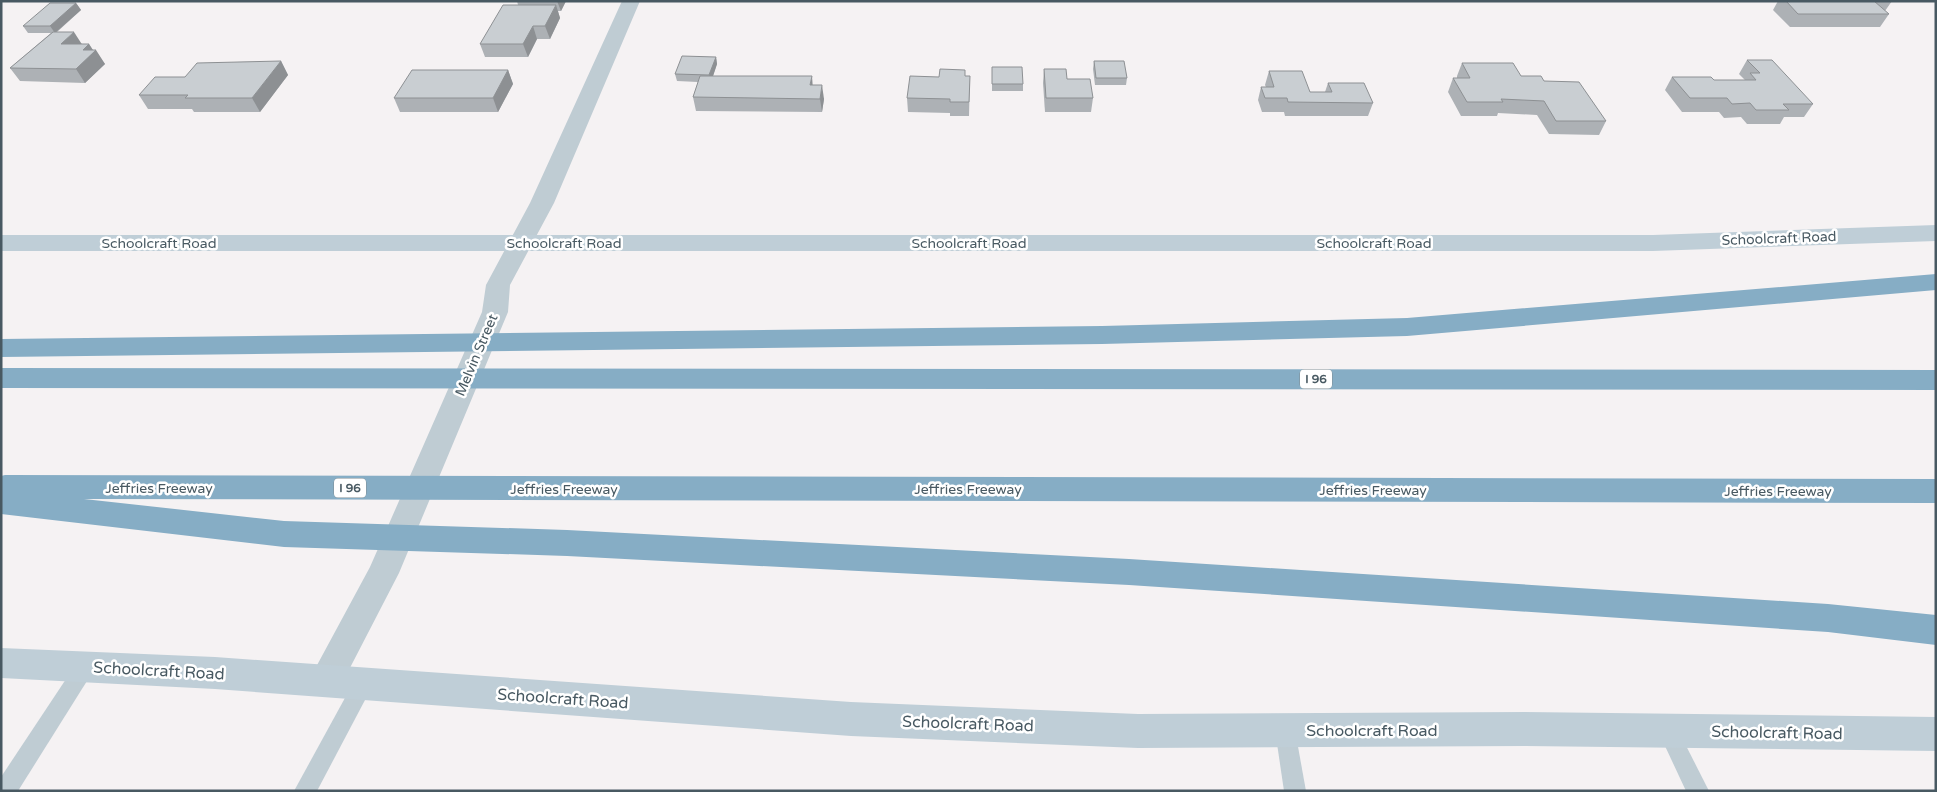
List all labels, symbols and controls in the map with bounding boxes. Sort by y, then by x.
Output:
street label: Schoolcraft Road [1721,228,1837,249]
street label: Schoolcraft Road [101,235,217,252]
street label: Schoolcraft Road [506,235,622,252]
street label: Schoolcraft Road [911,235,1027,252]
street label: Schoolcraft Road [1316,235,1432,252]
street label: Melvin Street [451,311,502,399]
road number: I 96 [1300,369,1332,388]
road number: I 96 [334,478,366,498]
street label: Jeffries Freeway [105,480,213,497]
street label: Jeffries Freeway [510,481,618,498]
street label: Jeffries Freeway [914,481,1022,498]
street label: Jeffries Freeway [1319,482,1427,499]
street label: Jeffries Freeway [1724,483,1832,500]
street label: Schoolcraft Road [93,658,225,684]
street label: Schoolcraft Road [497,684,629,714]
street label: Schoolcraft Road [902,712,1034,736]
street label: Schoolcraft Road [1306,721,1438,741]
street label: Schoolcraft Road [1711,722,1843,744]

